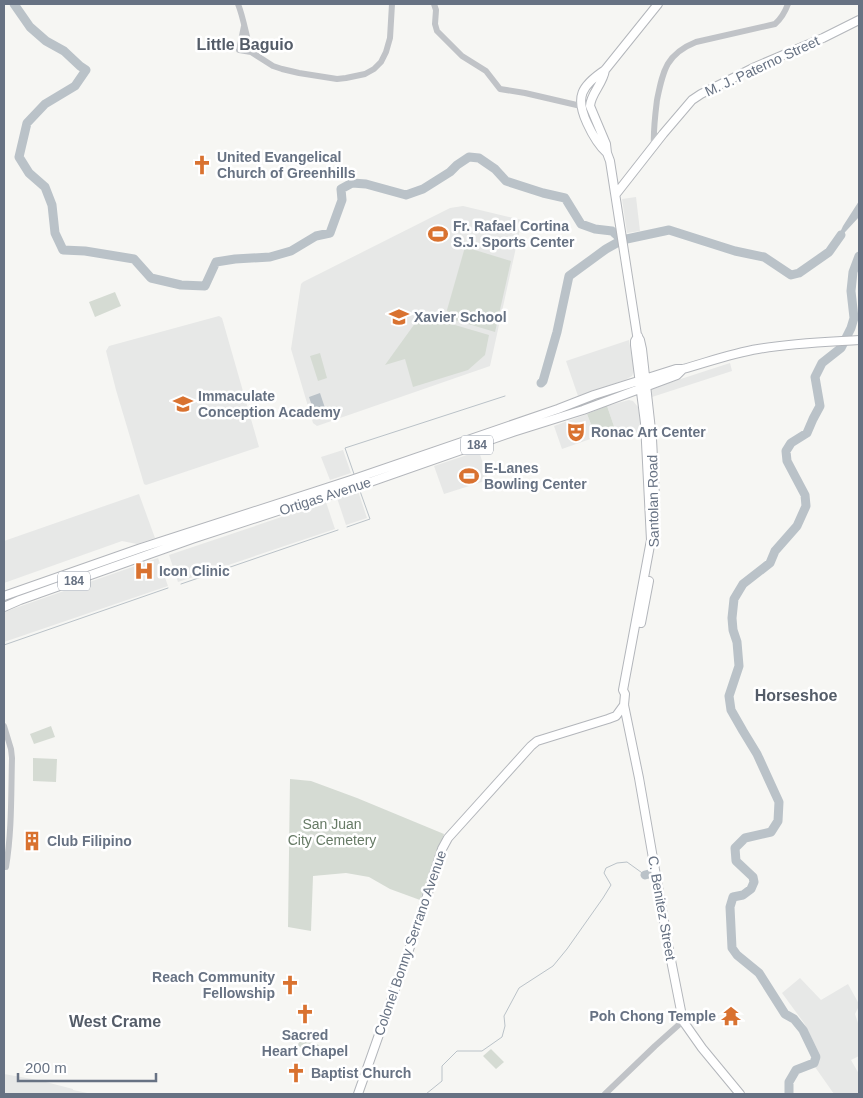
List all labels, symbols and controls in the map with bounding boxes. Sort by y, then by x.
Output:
street label: M. J. Paterno Street [702,32,822,100]
district label: Little Baguio [197,36,294,53]
place label: United Evangelical Church of Greenhills [217,149,356,181]
church icon: United Evangelical Church of Greenhills [191,154,213,176]
place label: Fr. Rafael Cortina S.J. Sports Center [453,218,575,250]
sports icon: Fr. Rafael Cortina S.J. Sports Center [427,223,449,245]
school or university icon: Xavier School [388,306,410,328]
place label: Xavier School [414,309,507,325]
place label: Immaculate Conception Academy [198,388,341,420]
school or university icon: Immaculate Conception Academy [172,393,194,415]
theatre icon: Ronac Art Center [565,421,587,443]
place label: Ronac Art Center [591,424,706,440]
road number: 184 [461,436,493,454]
street label: Santolan Road [644,455,662,547]
place label: E-Lanes Bowling Center [484,460,587,492]
sports icon: E-Lanes Bowling Center [458,465,480,487]
street label: Ortigas Avenue [277,474,373,518]
hospital icon: Icon Clinic [133,560,155,582]
place label: Icon Clinic [159,563,230,579]
road number: 184 [58,572,90,590]
district label: Horseshoe [755,687,837,704]
park label: San Juan City Cemetery [288,816,376,848]
building icon: Club Filipino [21,830,43,852]
place label: Club Filipino [47,833,132,849]
street label: Colonel Bonny Serrano Avenue [371,848,449,1038]
street label: C. Benitez Street [645,855,679,962]
place label: Reach Community Fellowship [152,969,275,1001]
church icon: Reach Community Fellowship [279,974,301,996]
church icon: Sacred Heart Chapel [294,1003,316,1025]
temple icon: Poh Chong Temple [720,1005,742,1027]
place label: Poh Chong Temple [589,1008,716,1024]
district label: West Crame [69,1013,161,1030]
place label: Sacred Heart Chapel [262,1027,348,1059]
scale bar [18,1050,155,1082]
text: 200 m [25,1059,67,1076]
church icon: Baptist Church [285,1062,307,1084]
place label: Baptist Church [311,1065,411,1081]

